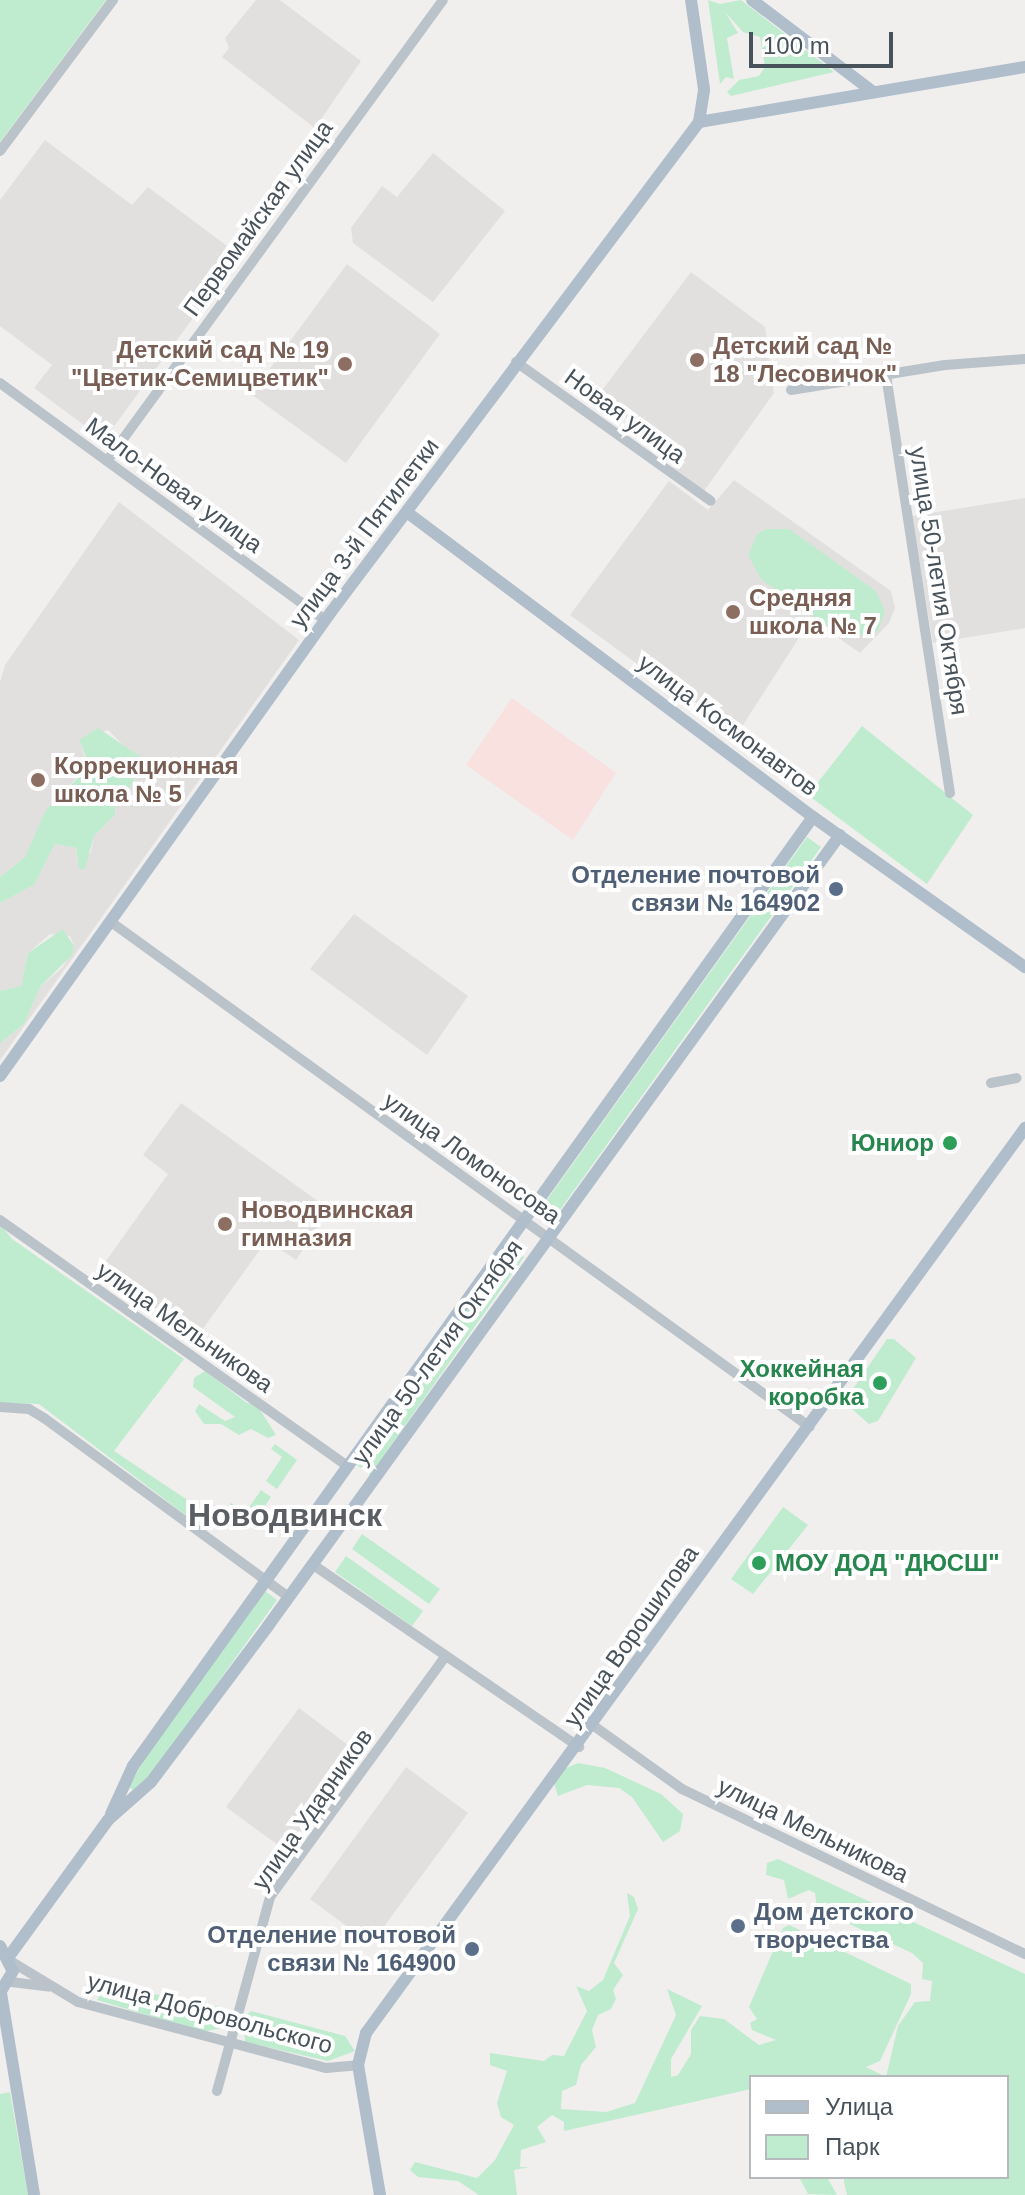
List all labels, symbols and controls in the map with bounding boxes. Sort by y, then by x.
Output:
scale bar [753,16,897,66]
text: 100 m [763,32,830,59]
street label: Первомайская улица [177,114,339,322]
place label: Детский сад № 18 "Лесовичок" [713,332,897,388]
place label: Детский сад № 19 "Цветик-Семицветик" [71,336,329,392]
marker: Детский сад № 18 "Лесовичок" [688,351,706,369]
marker: Детский сад № 19 "Цветик-Семицветик" [336,355,354,373]
street label: Новая улица [559,363,691,469]
street label: Мало-Новая улица [80,411,268,559]
street label: улица 3-й Пятилетки [283,432,445,634]
street label: улица 50-летия Октября [904,445,974,717]
place label: Средняя школа № 7 [749,584,877,640]
marker: Средняя школа № 7 [724,603,742,621]
street label: улица Космонавтов [632,648,824,802]
place label: Коррекционная школа № 5 [54,752,238,808]
marker: Коррекционная школа № 5 [29,771,47,789]
place label: Отделение почтовой связи № 164902 [571,861,820,917]
marker: Отделение почтовой связи № 164902 [827,880,845,898]
street label: улица Ломоносова [378,1086,566,1230]
place label: Юниор [851,1129,934,1157]
marker: Юниор [941,1134,959,1152]
place label: Новодвинская гимназия [241,1196,414,1252]
marker: Новодвинская гимназия [216,1215,234,1233]
street label: улица 50-летия Октября [346,1234,528,1470]
street label: улица Мельникова [91,1255,279,1399]
place label: Хоккейная коробка [740,1355,864,1411]
marker: Хоккейная коробка [871,1374,889,1392]
district label: Новодвинск [188,1496,382,1534]
street label: улица Ворошилова [558,1540,704,1732]
place label: МОУ ДОД "ДЮСШ" [775,1549,1000,1577]
marker: МОУ ДОД "ДЮСШ" [750,1554,768,1572]
street label: улица Ударников [246,1723,378,1895]
street label: улица Мельникова [713,1771,913,1889]
place label: Дом детского творчества [754,1898,914,1954]
marker: Дом детского творчества [729,1917,747,1935]
place label: Отделение почтовой связи № 164900 [207,1921,456,1977]
marker: Отделение почтовой связи № 164900 [463,1940,481,1958]
street label: улица Добровольского [84,1966,336,2060]
legend [749,2075,1009,2179]
text: Улица [825,2093,893,2120]
text: Парк [825,2133,879,2160]

